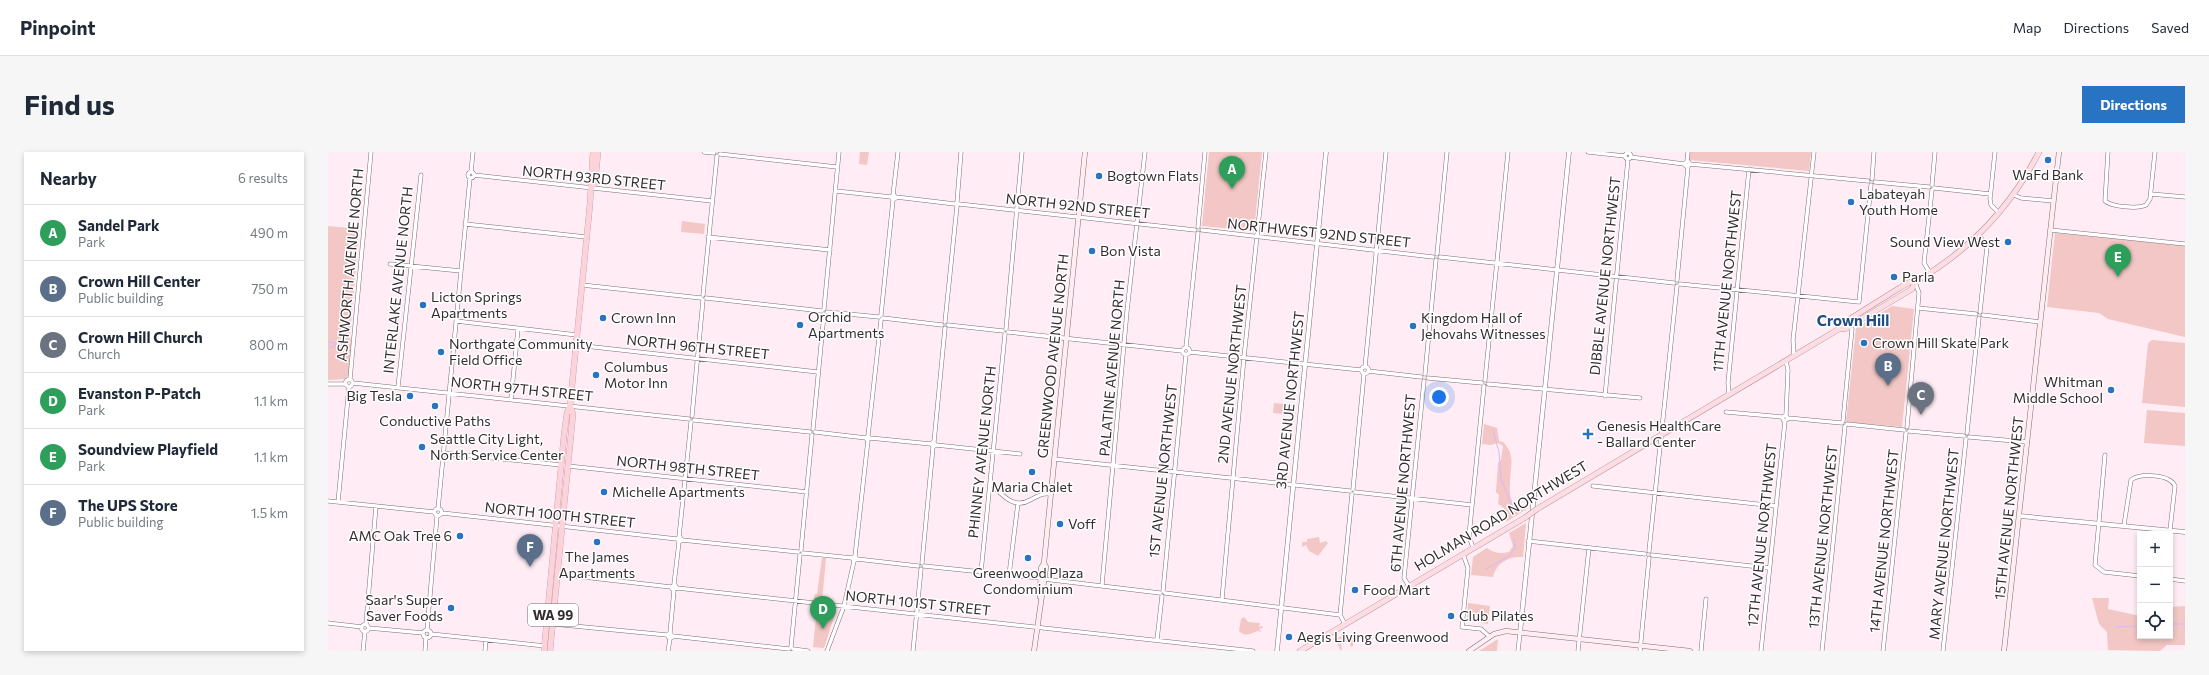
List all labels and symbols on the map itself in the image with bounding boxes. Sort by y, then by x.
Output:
marker: WaFd Bank [2043,155,2053,165]
pin: A [1219,156,1245,189]
street label: NORTH 93RD STREET [522,162,667,193]
place label: WaFd Bank [2012,166,2084,183]
place label: Bogtown Flats [1107,167,1199,184]
street label: ASHWORTH AVENUE NORTH [333,168,366,362]
marker: Bogtown Flats [1094,171,1104,181]
street label: DIBBLE AVENUE NORTHWEST [1586,176,1623,376]
place label: Labateyah Youth Home [1859,185,1938,218]
street label: INTERLAKE AVENUE NORTH [379,186,416,374]
street label: NORTH 92ND STREET [1005,189,1151,222]
street label: 11TH AVENUE NORTHWEST [1709,189,1745,373]
marker: Labateyah Youth Home [1846,197,1856,207]
street label: NORTHWEST 92ND STREET [1226,214,1412,251]
place label: Sound View West [1890,233,2000,250]
marker: Sound View West [2003,237,2013,247]
place label: Bon Vista [1100,242,1161,259]
pin: E [2105,244,2131,277]
marker: Bon Vista [1087,246,1097,256]
street label: GREENWOOD AVENUE NORTH [1033,253,1072,459]
place label: Parla [1902,268,1935,285]
marker: Parla [1889,272,1899,282]
street label: PALATINE AVENUE NORTH [1095,279,1128,457]
street label: 2ND AVENUE NORTHWEST [1214,284,1249,464]
place label: Licton Springs Apartments [431,288,522,321]
marker: Licton Springs Apartments [418,300,428,310]
place label: Orchid Apartments [808,308,884,341]
place label: Crown Inn [611,309,676,326]
place label: Kingdom Hall of Jehovahs Witnesses [1421,309,1546,342]
street label: 3RD AVENUE NORTHWEST [1272,310,1307,490]
district label: Crown Hill [1817,311,1889,329]
marker: Crown Inn [598,313,608,323]
marker: Orchid Apartments [795,320,805,330]
marker: Kingdom Hall of Jehovahs Witnesses [1408,321,1418,331]
street label: NORTH 96TH STREET [626,331,770,362]
place label: Crown Hill Skate Park [1872,334,2009,351]
place label: Northgate Community Field Office [449,335,593,368]
marker: Crown Hill Skate Park [1859,338,1869,348]
marker: Northgate Community Field Office [436,347,446,357]
pin: B [1875,353,1901,386]
place label: Columbus Motor Inn [604,358,668,391]
street label: PHINNEY AVENUE NORTH [964,365,999,539]
marker: Columbus Motor Inn [591,370,601,380]
street label: NORTH 97TH STREET [450,373,594,404]
place label: Whitman Middle School [2013,373,2103,406]
pin: C [1908,382,1934,415]
street label: 1ST AVENUE NORTHWEST [1145,383,1180,558]
marker: Whitman Middle School [2106,385,2116,395]
place label: Big Tesla [347,387,402,404]
your location [1429,387,1449,407]
marker: Big Tesla [405,391,415,401]
street label: 6TH AVENUE NORTHWEST [1386,393,1419,573]
marker: Conductive Paths [430,401,440,411]
place label: Conductive Paths [379,412,491,429]
street label: 15TH AVENUE NORTHWEST [1990,415,2027,600]
place label: Genesis HealthCare - Ballard Center [1597,417,1721,450]
marker: Genesis HealthCare - Ballard Center [1582,428,1594,440]
place label: Seattle City Light, North Service Center [430,430,564,463]
marker: Seattle City Light, North Service Center [417,442,427,452]
street label: 12TH AVENUE NORTHWEST [1743,442,1780,628]
street label: 13TH AVENUE NORTHWEST [1804,444,1841,629]
street label: MARY AVENUE NORTHWEST [1925,447,1962,640]
street label: 14TH AVENUE NORTHWEST [1865,448,1902,634]
street label: NORTH 98TH STREET [616,452,761,483]
street label: HOLMAN ROAD NORTHWEST [1411,457,1591,574]
marker: Maria Chalet [1027,467,1037,477]
place label: Maria Chalet [991,478,1073,495]
place label: Michelle Apartments [612,483,745,500]
marker: Michelle Apartments [599,487,609,497]
street label: NORTH 100TH STREET [484,498,636,531]
place label: Voff [1068,515,1096,532]
marker: Voff [1055,519,1065,529]
place label: AMC Oak Tree 6 [349,527,452,544]
marker: AMC Oak Tree 6 [455,531,465,541]
pin: F [517,534,543,567]
marker: The James Apartments [592,537,602,547]
place label: The James Apartments [559,548,635,581]
marker: Greenwood Plaza Condominium [1023,553,1033,563]
place label: Greenwood Plaza Condominium [973,564,1083,597]
place label: Food Mart [1363,581,1430,598]
marker: Food Mart [1350,585,1360,595]
street label: NORTH 101ST STREET [845,586,992,619]
place label: Saar's Super Saver Foods [365,591,443,624]
pin: D [810,596,836,629]
marker: Saar's Super Saver Foods [446,603,456,613]
road number: WA 99 [528,604,578,626]
place label: Club Pilates [1459,607,1534,624]
marker: Club Pilates [1446,611,1456,621]
place label: Aegis Living Greenwood [1297,628,1449,645]
marker: Aegis Living Greenwood [1284,632,1294,642]

